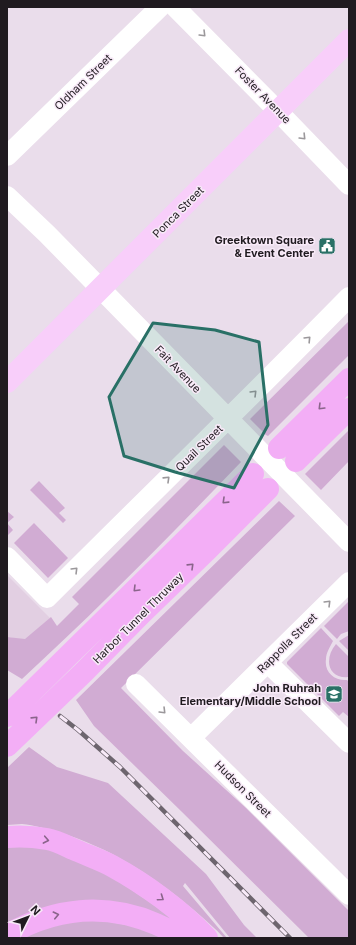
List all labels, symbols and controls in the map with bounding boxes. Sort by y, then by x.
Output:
one-way arrow [198,29,206,37]
street label: Oldham Street [51,51,115,113]
street label: Foster Avenue [232,63,294,127]
one-way arrow [299,132,306,140]
street label: Ponca Street [149,183,207,241]
place label: Greektown Square & Event Center [215,233,315,260]
public building icon: Greektown Square & Event Center [317,236,337,256]
one-way arrow [303,336,311,344]
street label: Fait Avenue [152,342,204,396]
one-way arrow [249,390,257,398]
one-way arrow [318,402,326,409]
street label: Quail Street [172,422,226,474]
one-way arrow [162,476,170,483]
one-way arrow [222,496,230,504]
one-way arrow [186,563,194,570]
one-way arrow [70,567,78,575]
street label: Harbor Tunnel Thruway [90,570,186,666]
one-way arrow [133,584,141,592]
one-way arrow [324,600,331,608]
street label: Rappolla Street [254,610,320,676]
place label: John Ruhrah Elementary/Middle School [180,681,321,708]
school or university icon: John Ruhrah Elementary/Middle School [324,684,344,704]
one-way arrow [158,706,166,714]
one-way arrow [30,717,38,724]
street label: Hudson Street [212,758,275,821]
one-way arrow [43,835,49,843]
one-way arrow [157,893,164,901]
north arrow [8,897,48,937]
text: N [27,903,43,918]
one-way arrow [53,912,59,920]

